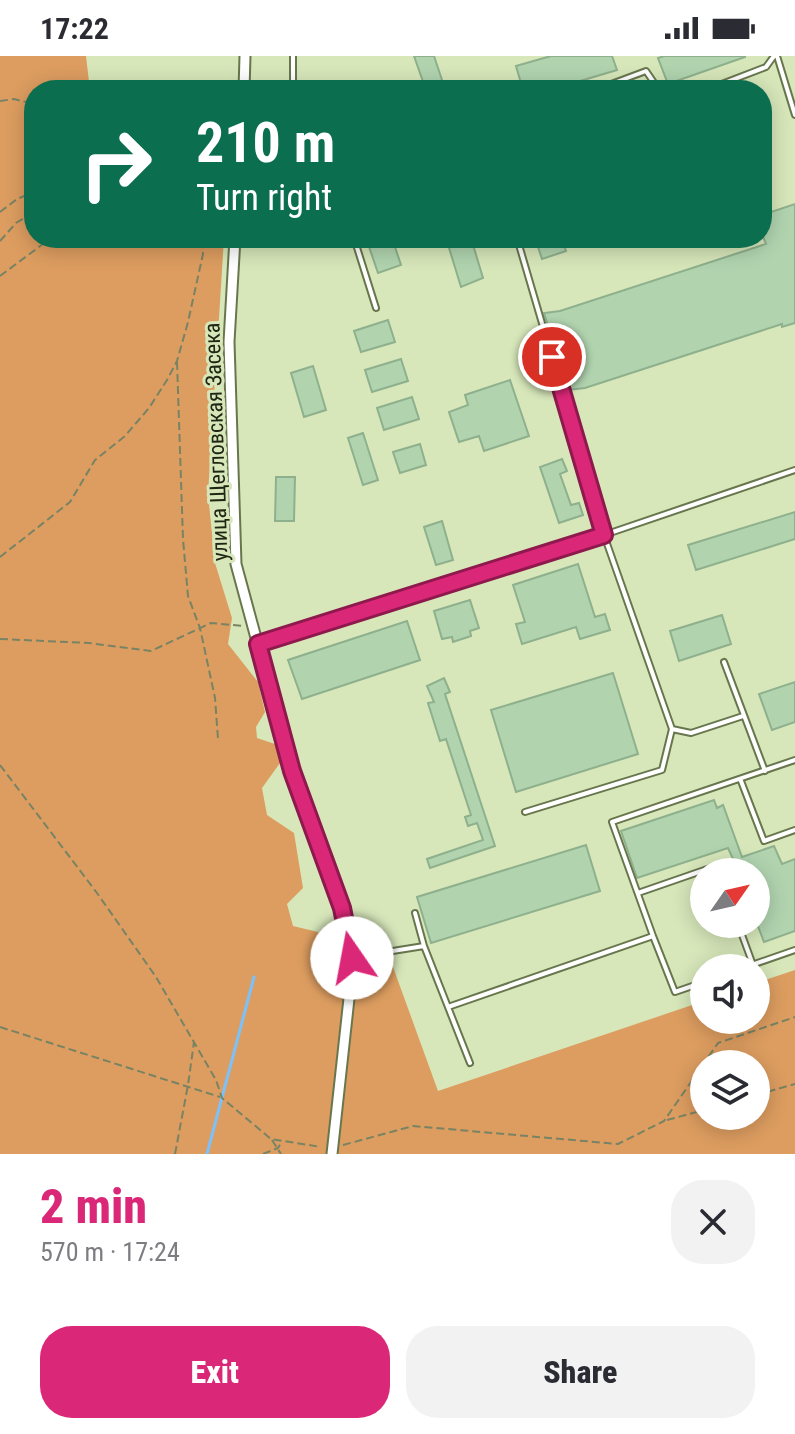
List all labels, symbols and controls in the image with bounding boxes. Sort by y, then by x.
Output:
text: 17:22 [40,11,109,46]
text: 210 m [196,110,335,176]
icon: right [64,112,168,216]
text: Turn right [196,177,332,219]
street label: улица Щегловская Засека [199,322,233,562]
pin [518,323,586,391]
icon: arrive [530,335,574,379]
north arrow [690,858,770,938]
map controls [690,858,770,1130]
position arrow [310,916,394,1000]
button: sound [690,954,770,1034]
button: layers [690,1050,770,1130]
text: 2 min [40,1178,147,1235]
button: close [671,1180,755,1264]
text: 570 m · 17:24 [40,1237,180,1267]
button: Exit [40,1326,390,1418]
button: Share [406,1326,755,1418]

